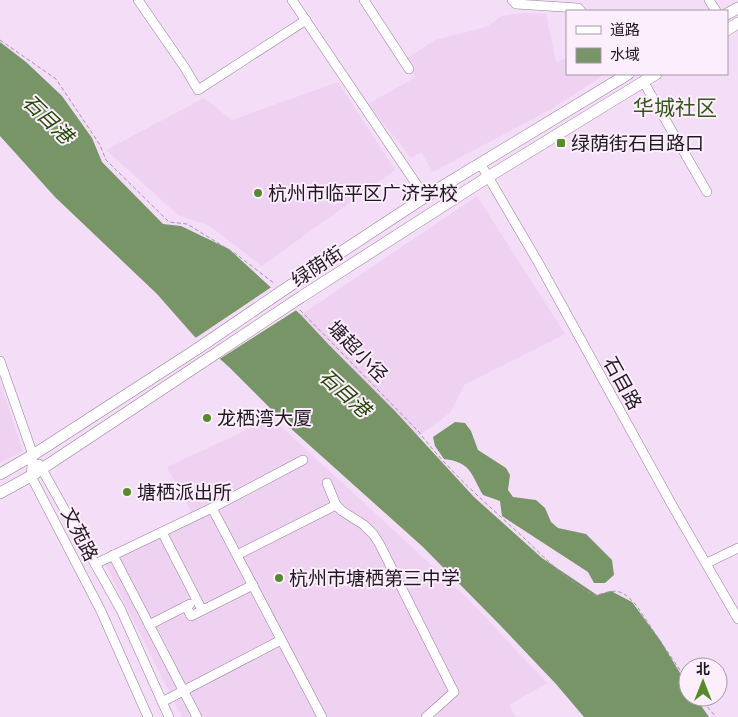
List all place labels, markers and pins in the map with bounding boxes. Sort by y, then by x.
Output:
place label: 绿荫街石目路口 [571,134,704,154]
marker: 绿荫街石目路口 [555,137,567,149]
place label: 杭州市临平区广济学校 [268,183,458,204]
marker: 杭州市临平区广济学校 [252,187,264,199]
place label: 龙栖湾大厦 [217,408,312,429]
marker: 龙栖湾大厦 [201,412,213,424]
place label: 塘栖派出所 [137,482,232,503]
marker: 塘栖派出所 [121,486,133,498]
place label: 杭州市塘栖第三中学 [289,568,460,589]
marker: 杭州市塘栖第三中学 [273,572,285,584]

